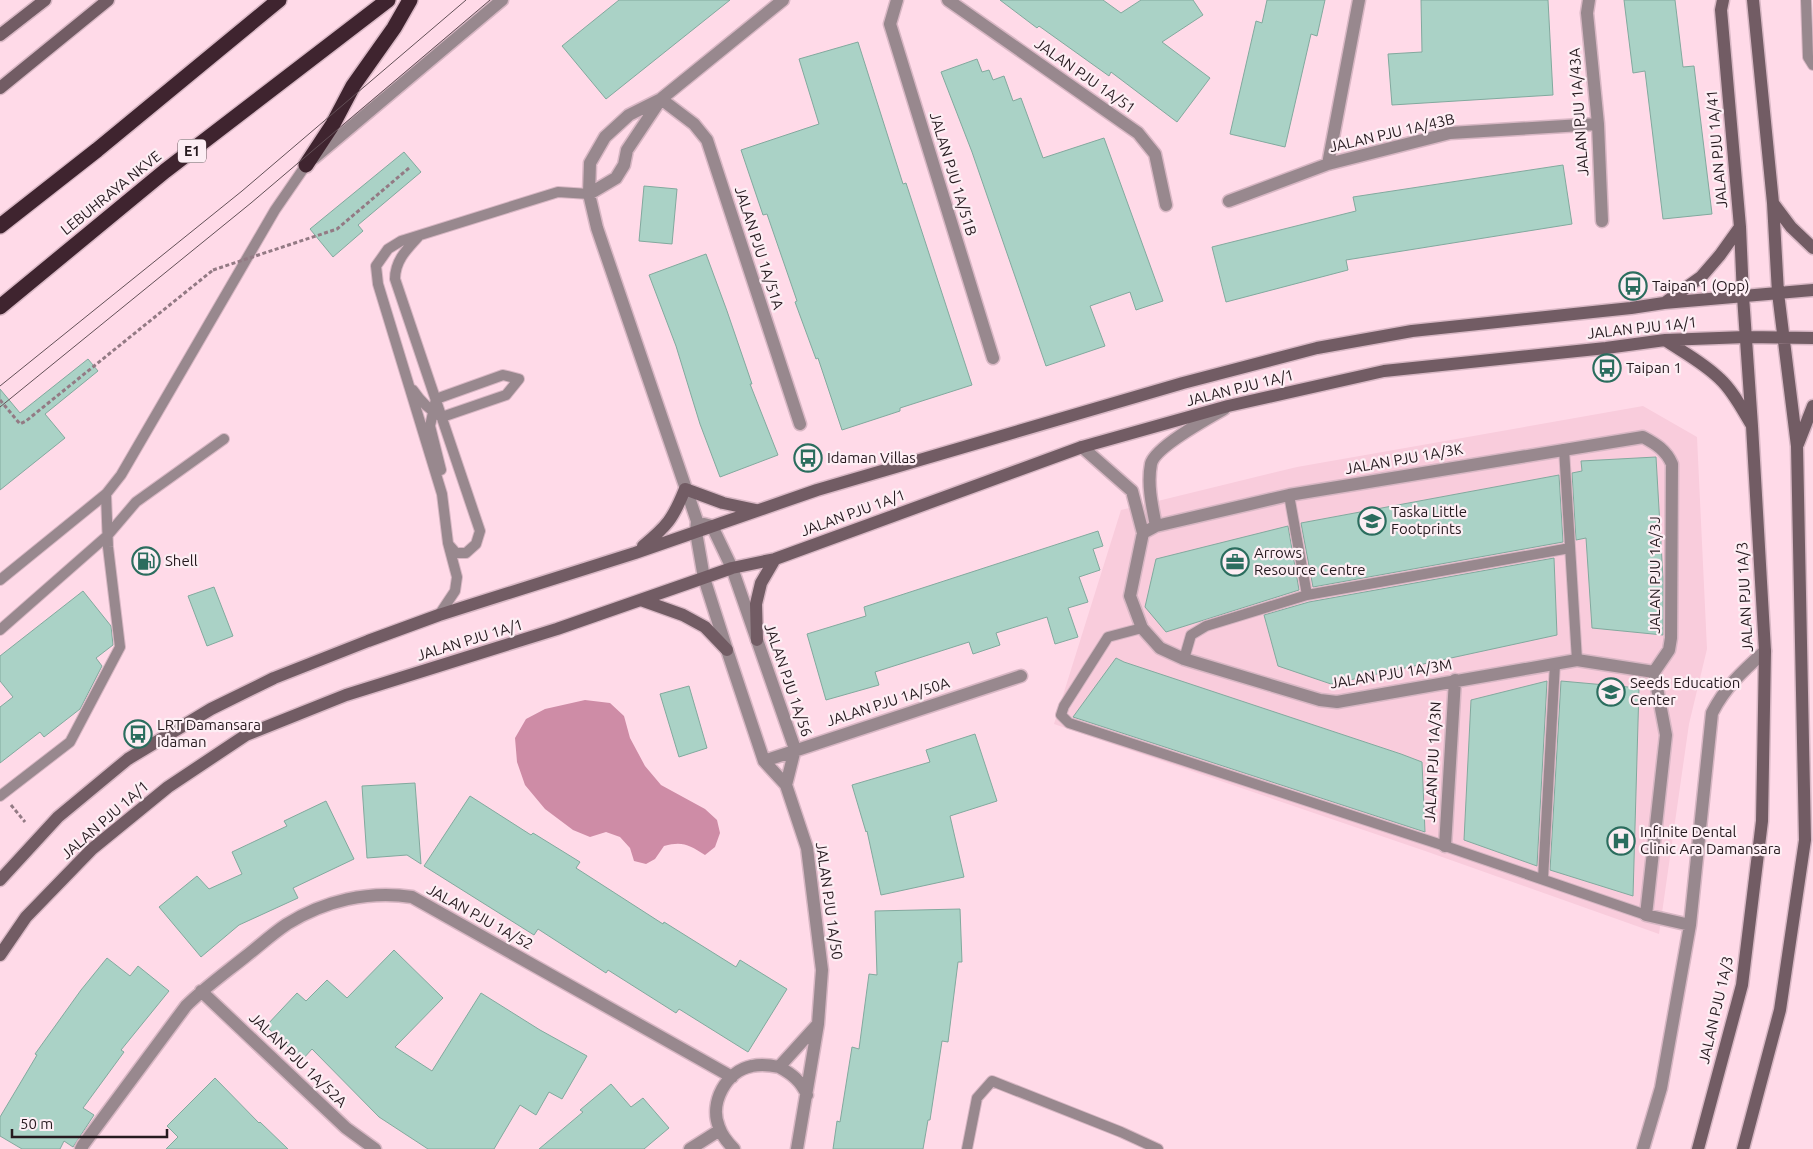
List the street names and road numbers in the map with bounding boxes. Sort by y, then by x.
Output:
street label: JALAN PJU 1A/51 [1032,35,1139,117]
street label: JALAN PJU 1A/43A [1566,47,1591,177]
street label: JALAN PJU 1A/41 [1703,89,1730,209]
street label: JALAN PJU 1A/51B [927,110,980,238]
street label: JALAN PJU 1A/43B [1327,110,1456,155]
road number: E1 [178,140,206,162]
street label: LEBUHRAYA NKVE [57,147,164,238]
street label: JALAN PJU 1A/51A [732,184,787,312]
street label: JALAN PJU 1A/1 [1586,313,1698,342]
street label: JALAN PJU 1A/1 [1184,366,1295,409]
street label: JALAN PJU 1A/3K [1344,440,1464,477]
street label: JALAN PJU 1A/1 [798,486,908,539]
street label: JALAN PJU 1A/3J [1646,516,1663,634]
street label: JALAN PJU 1A/3 [1733,542,1756,653]
street label: JALAN PJU 1A/1 [415,615,525,664]
street label: JALAN PJU 1A/56 [761,621,816,739]
street label: JALAN PJU 1A/3M [1329,655,1453,692]
street label: JALAN PJU 1A/50A [824,674,952,729]
street label: JALAN PJU 1A/3N [1421,701,1444,823]
street label: JALAN PJU 1A/1 [57,777,152,862]
street label: JALAN PJU 1A/50 [813,841,846,961]
street label: JALAN PJU 1A/52 [424,880,536,953]
street label: JALAN PJU 1A/3 [1695,954,1736,1066]
street label: JALAN PJU 1A/52A [246,1009,351,1111]

